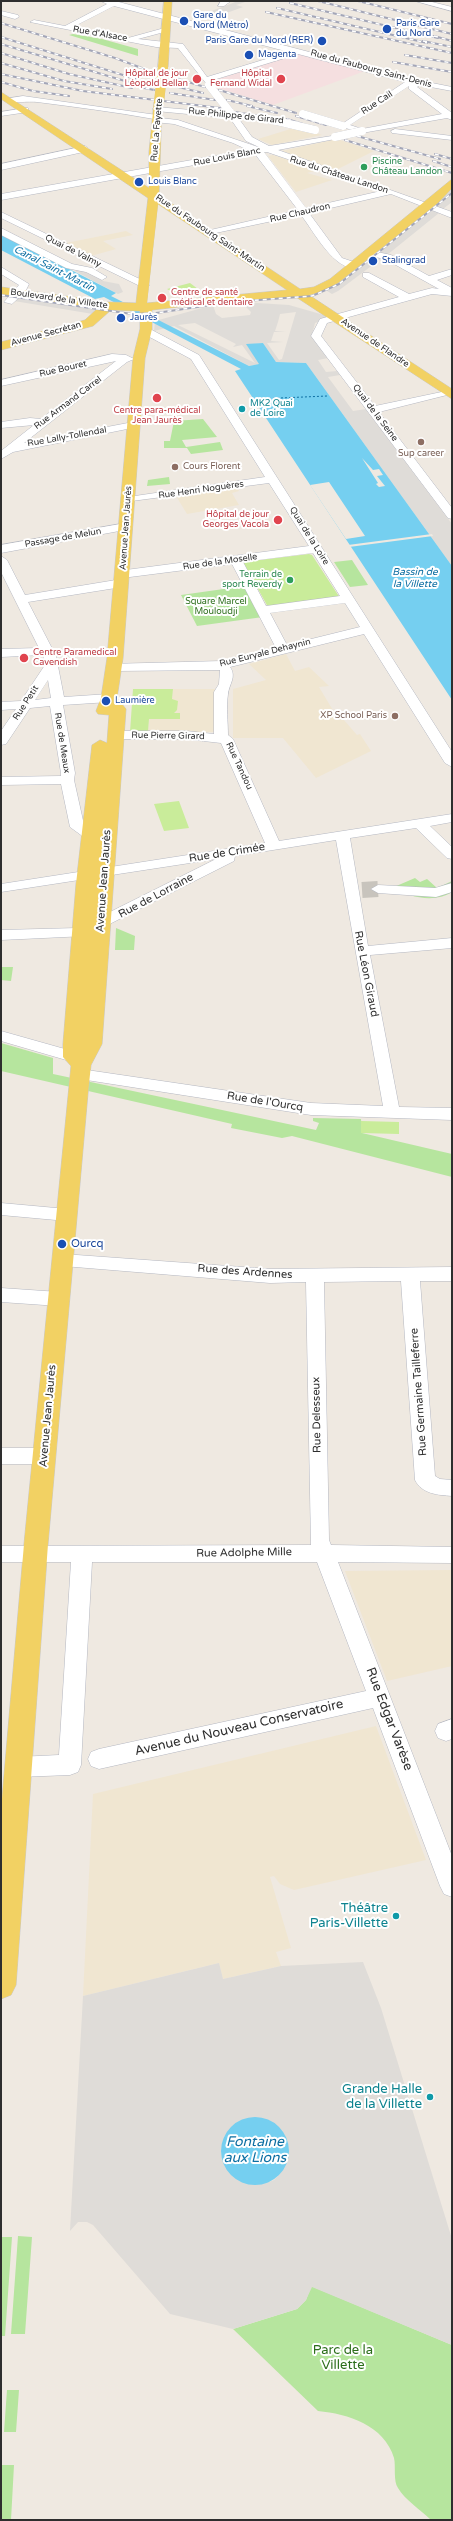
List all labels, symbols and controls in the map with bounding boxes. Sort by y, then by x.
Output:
place label: Gare du Nord (Métro) [193,11,248,32]
marker: Gare du Nord (Métro) [178,15,190,27]
place label: Paris Gare du Nord [396,19,439,40]
marker: Paris Gare du Nord [381,23,393,35]
street label: Rue d'Alsace [72,24,128,44]
marker: Paris Gare du Nord (RER) [316,35,328,47]
place label: Paris Gare du Nord (RER) [205,36,313,46]
street label: Rue du Faubourg Saint-Denis [309,48,433,90]
marker: Magenta [243,49,255,61]
place label: Magenta [258,50,296,60]
place label: Hôpital de jour Léopold Bellan [125,69,188,90]
place label: Hôpital Fernand Widal [210,69,272,90]
marker: Hôpital de jour Léopold Bellan [191,73,203,85]
marker: Hôpital Fernand Widal [275,73,287,85]
street label: Rue Cail [359,89,395,117]
street label: Rue La Fayette [149,98,165,162]
street label: Rue Philippe de Girard [188,106,284,126]
street label: Rue Louis Blanc [193,145,261,169]
street label: Rue du Château Landon [288,154,390,196]
place label: Piscine Château Landon [372,157,442,178]
marker: Piscine Château Landon [359,162,369,172]
marker: Louis Blanc [133,176,145,188]
place label: Louis Blanc [148,177,197,187]
street label: Rue du Faubourg Saint-Martin [153,192,267,274]
street label: Rue Chaudron [269,201,331,225]
street label: Quai de Valmy [43,232,103,270]
water label: Canal Saint-Martin [12,243,96,295]
marker: Stalingrad [367,255,379,267]
place label: Stalingrad [382,256,426,266]
street label: Boulevard de la Villette [10,287,108,311]
place label: Centre de santé médical et dentaire [171,288,253,309]
marker: Centre de santé médical et dentaire [156,292,168,304]
marker: Jaurès [115,312,127,324]
place label: Jaurès [130,313,157,323]
street label: Avenue de Flandre [339,316,411,370]
street label: Avenue Secrétan [10,319,82,349]
street label: Rue Bouret [38,358,88,380]
street label: Rue Armand Carrel [32,374,104,432]
street label: Quai de la Seine [350,382,400,444]
marker: Centre para-médical Jean Jaurès [151,392,163,404]
place label: MK2 Quai de Loire [250,399,293,420]
marker: MK2 Quai de Loire [237,404,247,414]
place label: Centre para-médical Jean Jaurès [113,406,201,427]
street label: Rue Lally-Tollendal [27,425,107,449]
marker: Sup career [416,437,426,447]
place label: Sup career [398,449,444,459]
marker: Cours Florent [170,462,180,472]
place label: Cours Florent [183,462,241,472]
street label: Rue Henri Noguères [158,479,244,501]
street label: Avenue Jean Jaurès [118,486,134,570]
street label: Quai de la Loire [287,505,331,567]
place label: Hôpital de jour Georges Vacola [203,510,269,531]
marker: Hôpital de jour Georges Vacola [272,514,284,526]
street label: Passage de Melun [24,526,102,550]
street label: Rue de la Moselle [182,551,258,573]
water label: Bassin de la Villette [392,566,438,590]
place label: Terrain de sport Reverdy [222,570,282,591]
marker: Terrain de sport Reverdy [285,575,295,585]
park label: Square Marcel Mouloudji [185,597,247,618]
street label: Rue Euryale Dehaynin [218,636,312,670]
place label: Centre Paramedical Cavendish [33,648,117,669]
marker: Centre Paramedical Cavendish [18,652,30,664]
street label: Rue Petit [11,684,41,722]
marker: Laumière [100,695,112,707]
place label: Laumière [115,696,155,706]
place label: XP School Paris [320,711,387,721]
marker: XP School Paris [390,711,400,721]
street label: Rue de Meaux [52,712,72,774]
street label: Rue Pierre Girard [131,730,205,742]
street label: Rue Tandou [223,740,255,792]
street label: Avenue Jean Jaurès [94,829,114,933]
street label: Rue de Crimée [188,840,266,866]
street label: Rue de Lorraine [116,871,196,921]
street label: Rue Léon Giraud [351,930,381,1018]
street label: Rue de l'Ourcq [226,1089,304,1115]
place label: Ourcq [71,1237,103,1251]
marker: Ourcq [56,1238,68,1250]
street label: Rue des Ardennes [197,1262,293,1282]
street label: Rue Germaine Tailleferre [408,1328,430,1456]
street label: Avenue Jean Jaurès [37,1364,59,1468]
street label: Rue Delesseux [310,1377,324,1453]
street label: Rue Adolphe Mille [196,1546,292,1560]
street label: Rue Edgar Varèse [362,1665,416,1773]
street label: Avenue du Nouveau Conservatoire [133,1696,345,1760]
place label: Théâtre Paris-Villette [310,1901,388,1932]
marker: Théâtre Paris-Villette [391,1911,401,1921]
place label: Grande Halle de la Villette [342,2082,422,2113]
marker: Grande Halle de la Villette [425,2092,435,2102]
water label: Fontaine aux Lions [224,2134,286,2166]
park label: Parc de la Villette [313,2343,373,2374]

